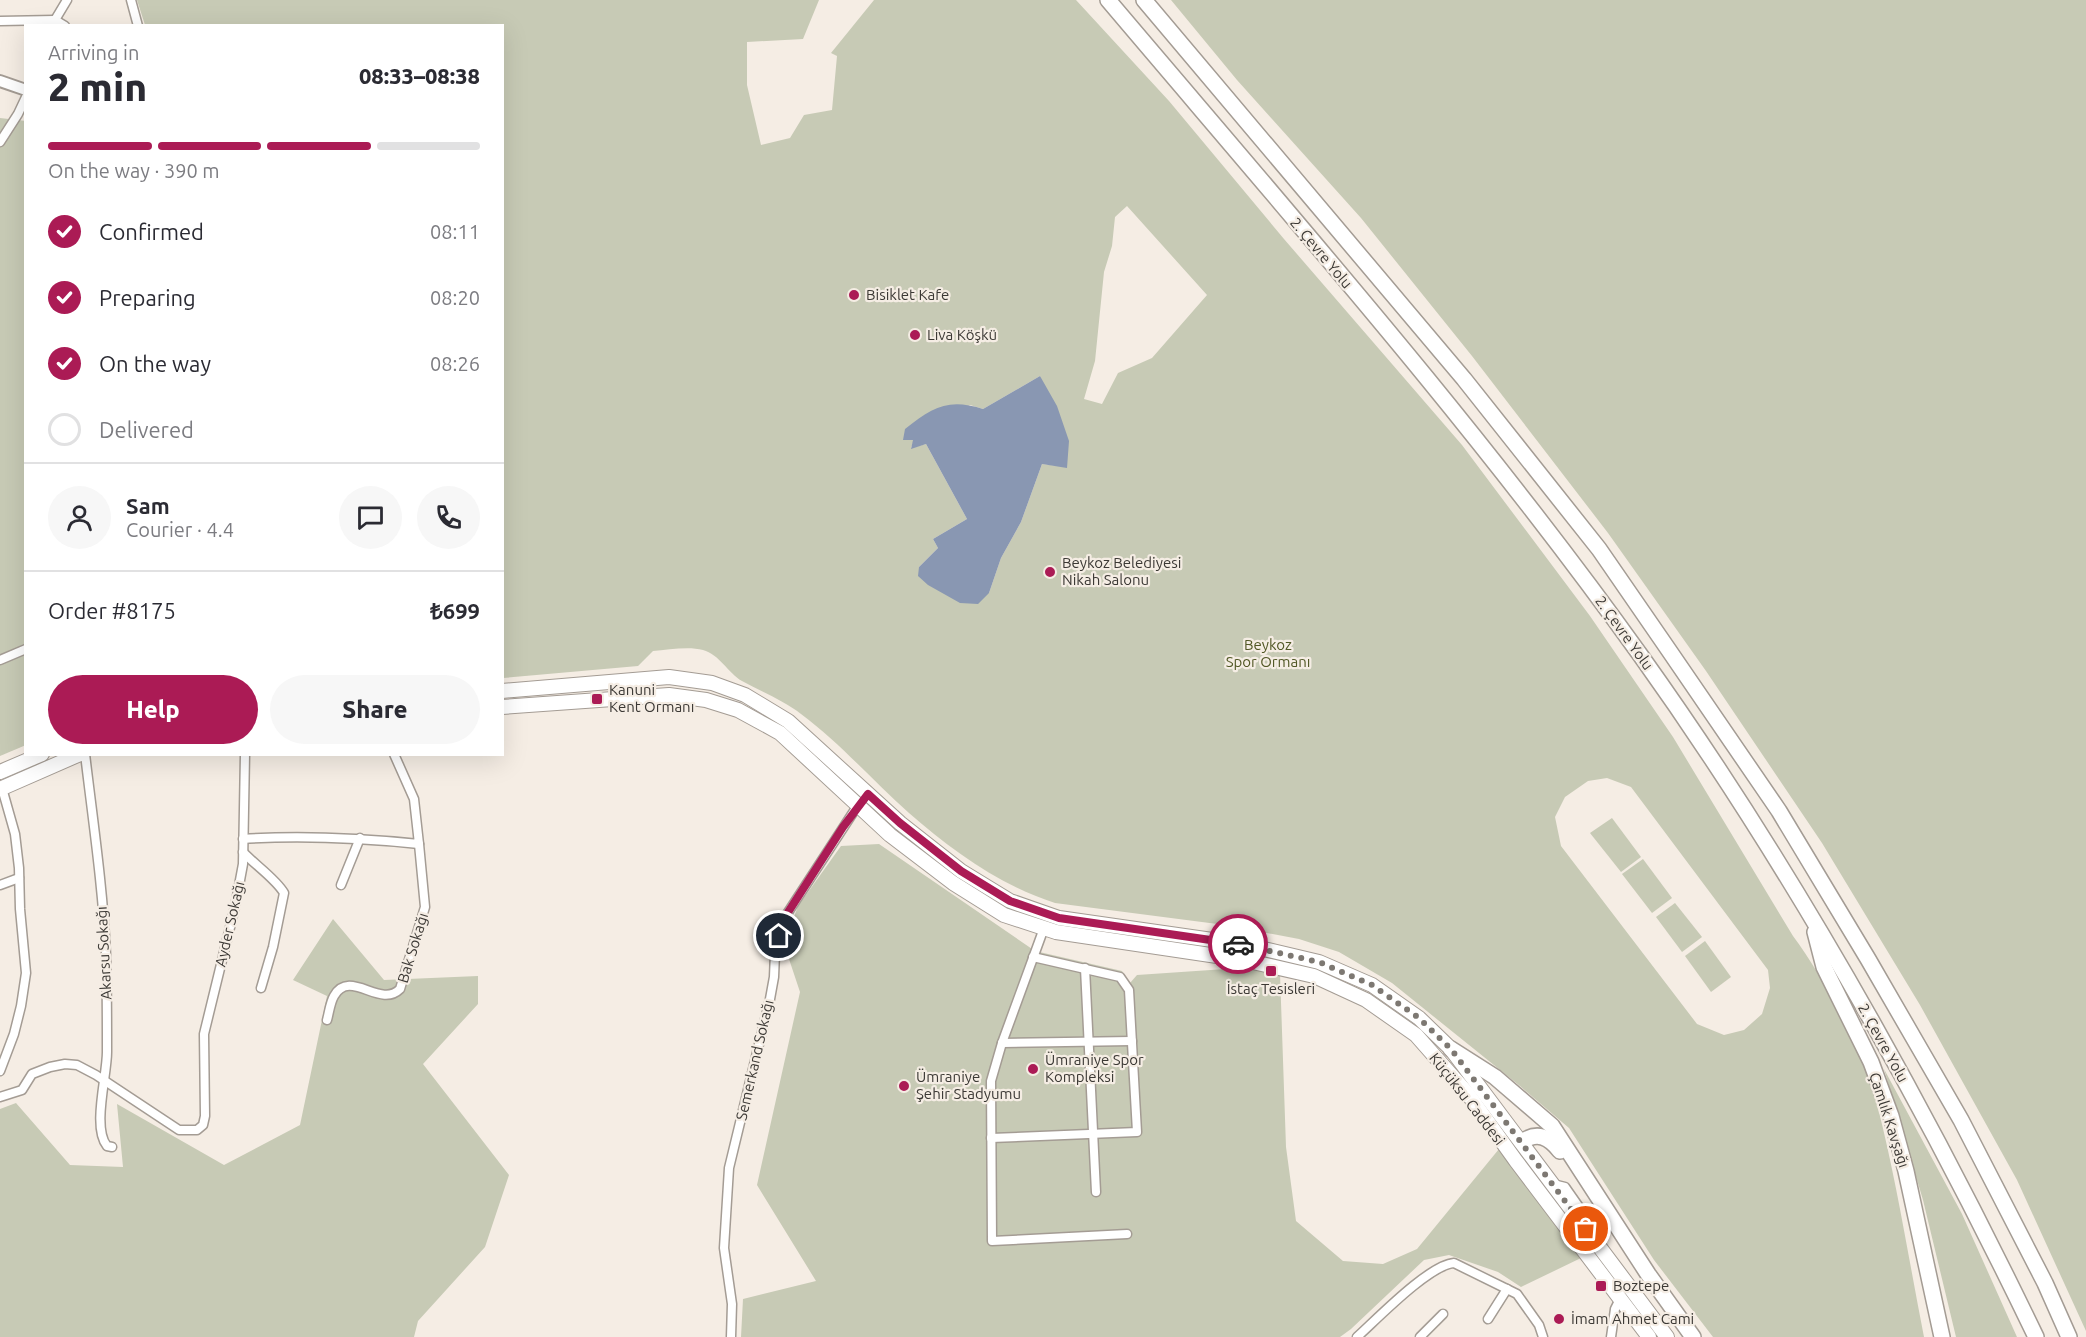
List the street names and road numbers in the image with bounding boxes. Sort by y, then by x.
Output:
street label: 2. Çevre Yolu [1287,214,1356,291]
street label: 2. Çevre Yolu [1592,592,1657,673]
street label: Ayder Sokağı [211,879,248,968]
street label: Akarsu Sokağı [93,906,114,1000]
street label: Bak Sokağı [394,911,431,985]
street label: Semerkand Sokağı [732,998,777,1122]
street label: 2. Çevre Yolu [1855,1001,1912,1085]
street label: Küçüksu Caddesi [1426,1049,1509,1148]
street label: Çamlık Kavşağı [1866,1070,1913,1170]

